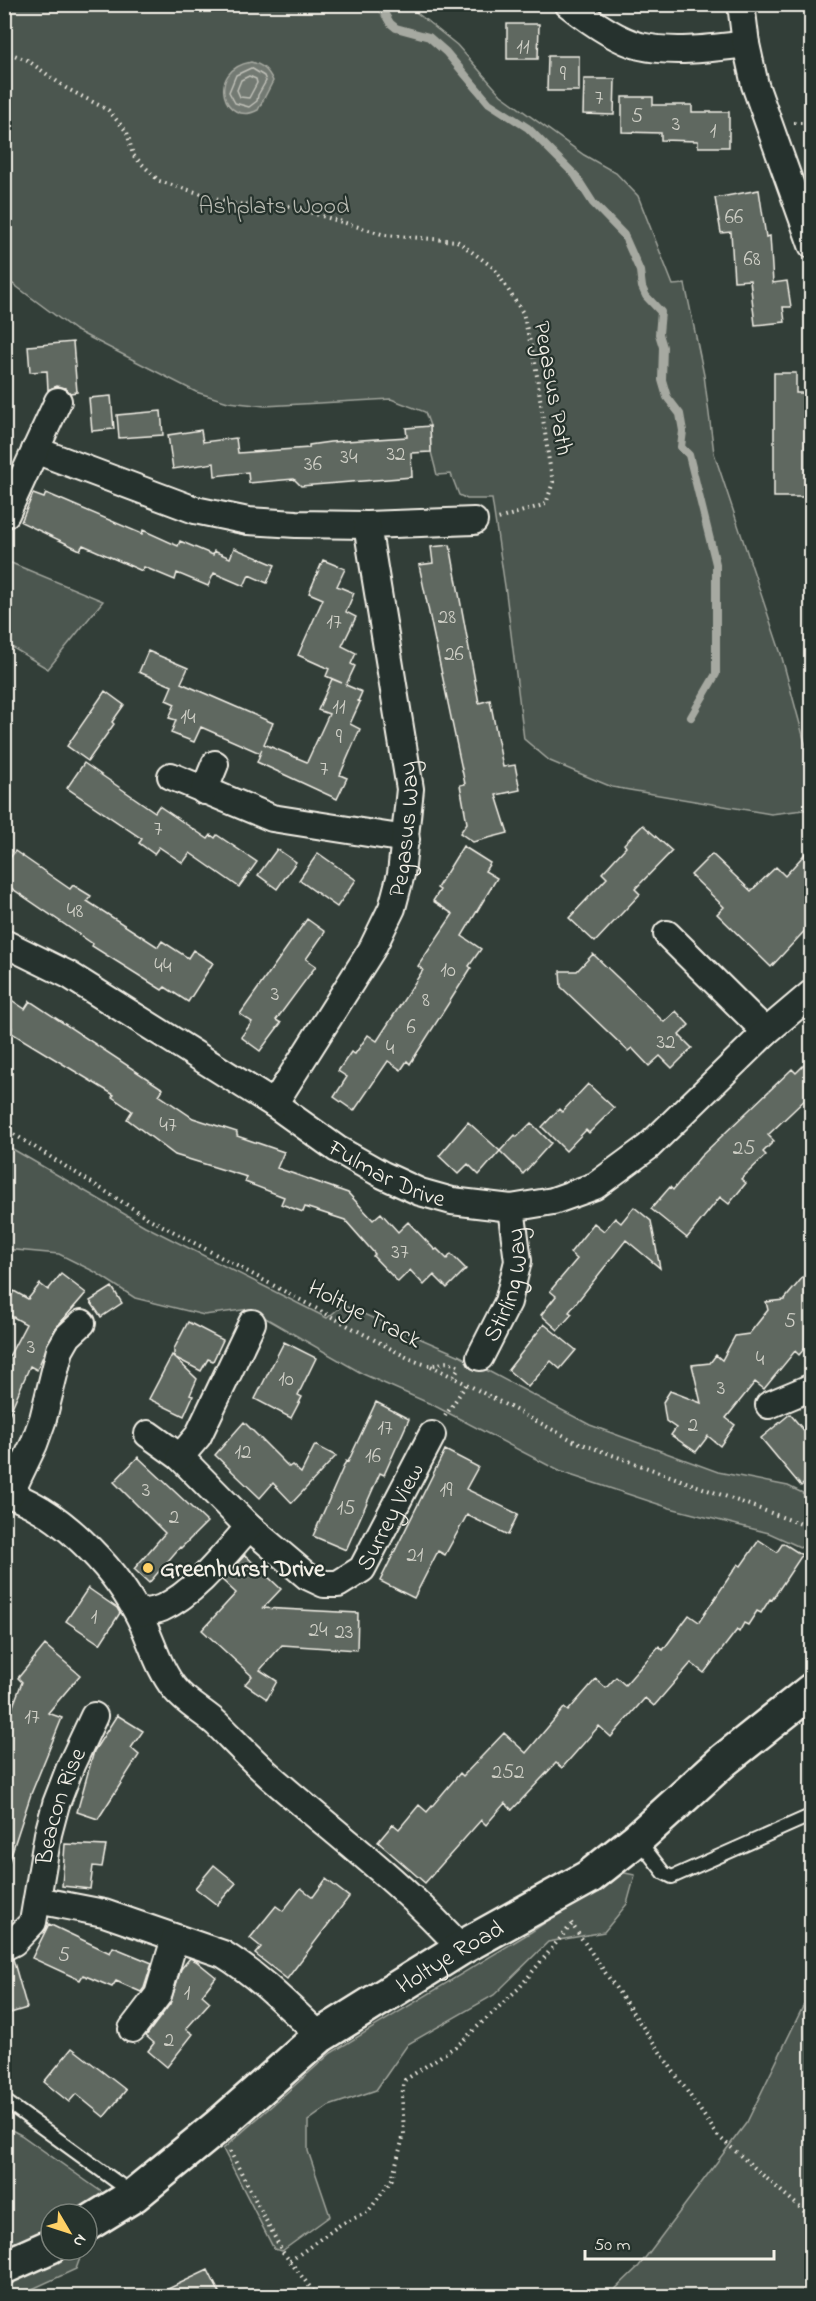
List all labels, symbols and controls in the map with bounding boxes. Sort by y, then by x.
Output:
house number: 11 [516,33,530,63]
house number: 9 [560,60,567,90]
house number: 7 [595,84,604,114]
house number: 5 [631,102,643,132]
house number: 3 [672,110,680,140]
house number: 1 [710,117,717,147]
park label: Ashplats Wood [198,190,350,225]
house number: 66 [725,203,743,233]
house number: 68 [743,245,761,275]
street label: Pegasus Path [523,318,581,458]
house number: 32 [386,440,406,470]
house number: 34 [340,443,358,473]
house number: 36 [304,450,322,480]
house number: 28 [438,603,456,633]
house number: 17 [326,608,342,638]
house number: 26 [444,640,464,670]
house number: 11 [332,693,346,723]
house number: 14 [180,703,196,733]
house number: 9 [336,723,343,753]
house number: 7 [320,755,329,785]
street label: Pegasus Way [381,759,430,902]
house number: 7 [154,815,163,845]
house number: 48 [67,897,83,927]
house number: 44 [154,952,172,982]
house number: 10 [440,956,456,986]
house number: 3 [271,980,279,1010]
house number: 8 [422,986,430,1016]
house number: 6 [406,1013,416,1043]
house number: 32 [656,1028,676,1058]
house number: 4 [386,1034,395,1064]
house number: 47 [159,1111,177,1141]
street label: Fulmar Drive [318,1132,449,1218]
house number: 25 [733,1134,755,1164]
street label: Stirling Way [475,1226,539,1349]
house number: 37 [391,1238,409,1268]
street label: Holtye Track [301,1272,427,1360]
house number: 5 [784,1307,796,1337]
house number: 3 [27,1333,35,1363]
house number: 4 [756,1345,765,1375]
house number: 10 [278,1365,294,1395]
house number: 3 [717,1374,725,1404]
house number: 2 [688,1411,698,1441]
house number: 17 [377,1414,393,1444]
house number: 12 [234,1438,252,1468]
house number: 16 [365,1442,381,1472]
street label: Surrey View [349,1457,434,1578]
house number: 3 [142,1476,150,1506]
house number: 19 [440,1476,453,1506]
house number: 15 [337,1494,355,1524]
house number: 2 [169,1503,179,1533]
house number: 21 [406,1541,424,1571]
place label: Greenhurst Drive [160,1553,326,1588]
marker: Greenhurst Drive [141,1561,155,1575]
house number: 1 [91,1603,98,1633]
house number: 24 [308,1616,328,1646]
house number: 23 [334,1618,354,1648]
house number: 17 [24,1703,40,1733]
street label: Beacon Rise [28,1742,97,1869]
house number: 252 [492,1758,524,1788]
street label: Holtye Road [390,1912,511,2004]
house number: 5 [58,1941,70,1971]
house number: 1 [184,1979,191,2009]
house number: 2 [164,2026,174,2056]
north arrow [39,2202,99,2262]
scale bar [585,2223,774,2261]
text: N [66,2228,92,2252]
text: 50 m [594,2233,631,2259]

